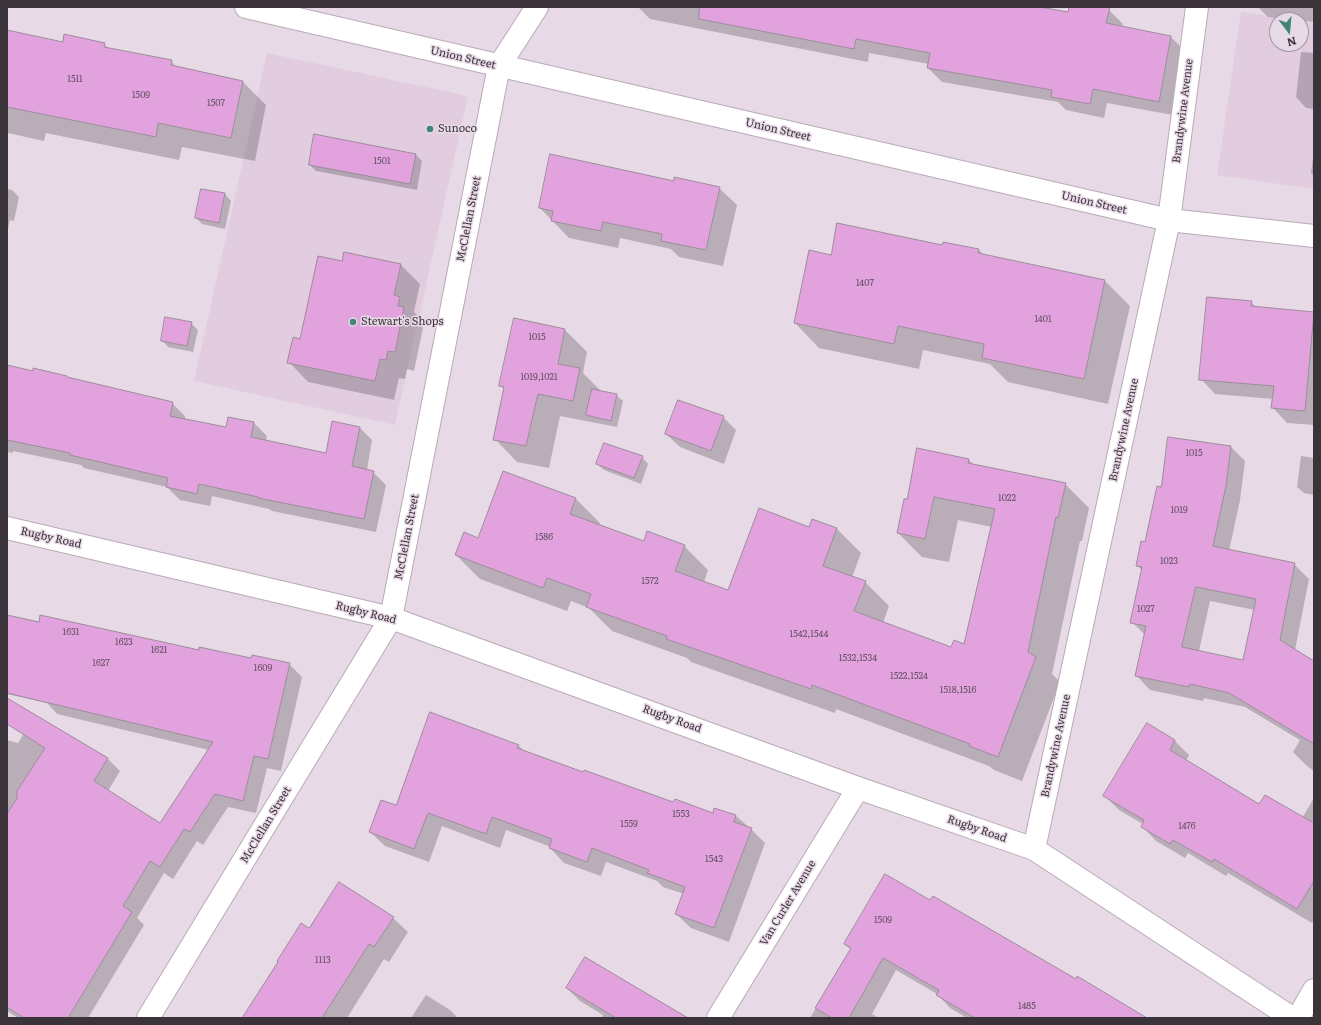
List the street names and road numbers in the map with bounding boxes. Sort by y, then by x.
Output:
street label: Union Street [429,44,497,72]
street label: Brandywine Avenue [1170,58,1196,164]
street label: Union Street [744,116,812,144]
street label: McClellan Street [454,175,484,263]
street label: Union Street [1060,189,1128,217]
street label: Brandywine Avenue [1107,377,1141,483]
street label: McClellan Street [392,493,422,581]
street label: Rugby Road [19,525,83,551]
street label: Rugby Road [334,599,398,627]
street label: Brandywine Avenue [1039,693,1073,799]
street label: Rugby Road [641,702,703,736]
street label: McClellan Street [238,784,294,866]
street label: Rugby Road [945,813,1009,845]
street label: Van Curler Avenue [757,858,819,948]

